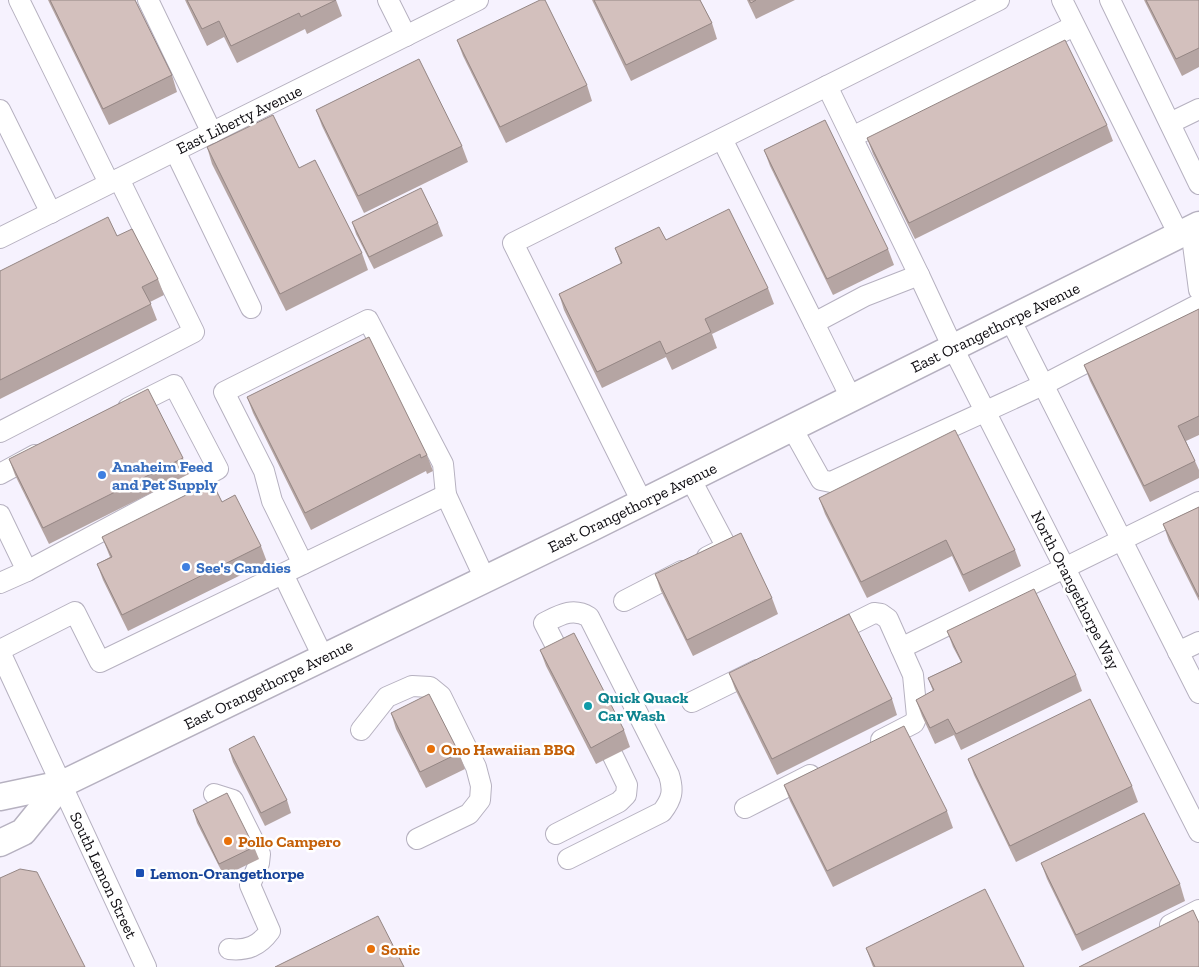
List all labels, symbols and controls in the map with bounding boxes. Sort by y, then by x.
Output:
street label: East Liberty Avenue [173,81,305,158]
street label: East Orangethorpe Avenue [908,278,1083,377]
place label: Anaheim Feed and Pet Supply [112,457,218,494]
street label: East Orangethorpe Avenue [545,458,720,557]
marker: Anaheim Feed and Pet Supply [96,469,108,481]
street label: North Orangethorpe Way [1027,508,1124,673]
place label: See's Candies [196,558,291,577]
marker: See's Candies [180,561,192,573]
street label: East Orangethorpe Avenue [181,635,356,734]
place label: Quick Quack Car Wash [598,688,688,725]
marker: Quick Quack Car Wash [582,700,594,712]
place label: Ono Hawaiian BBQ [441,740,575,759]
marker: Ono Hawaiian BBQ [425,743,437,755]
street label: South Lemon Street [66,809,141,942]
place label: Pollo Campero [238,832,341,851]
marker: Pollo Campero [222,835,234,847]
place label: Lemon-Orangethorpe [150,864,305,883]
marker: Lemon-Orangethorpe [134,867,146,879]
place label: Sonic [381,940,421,959]
marker: Sonic [365,943,377,955]

